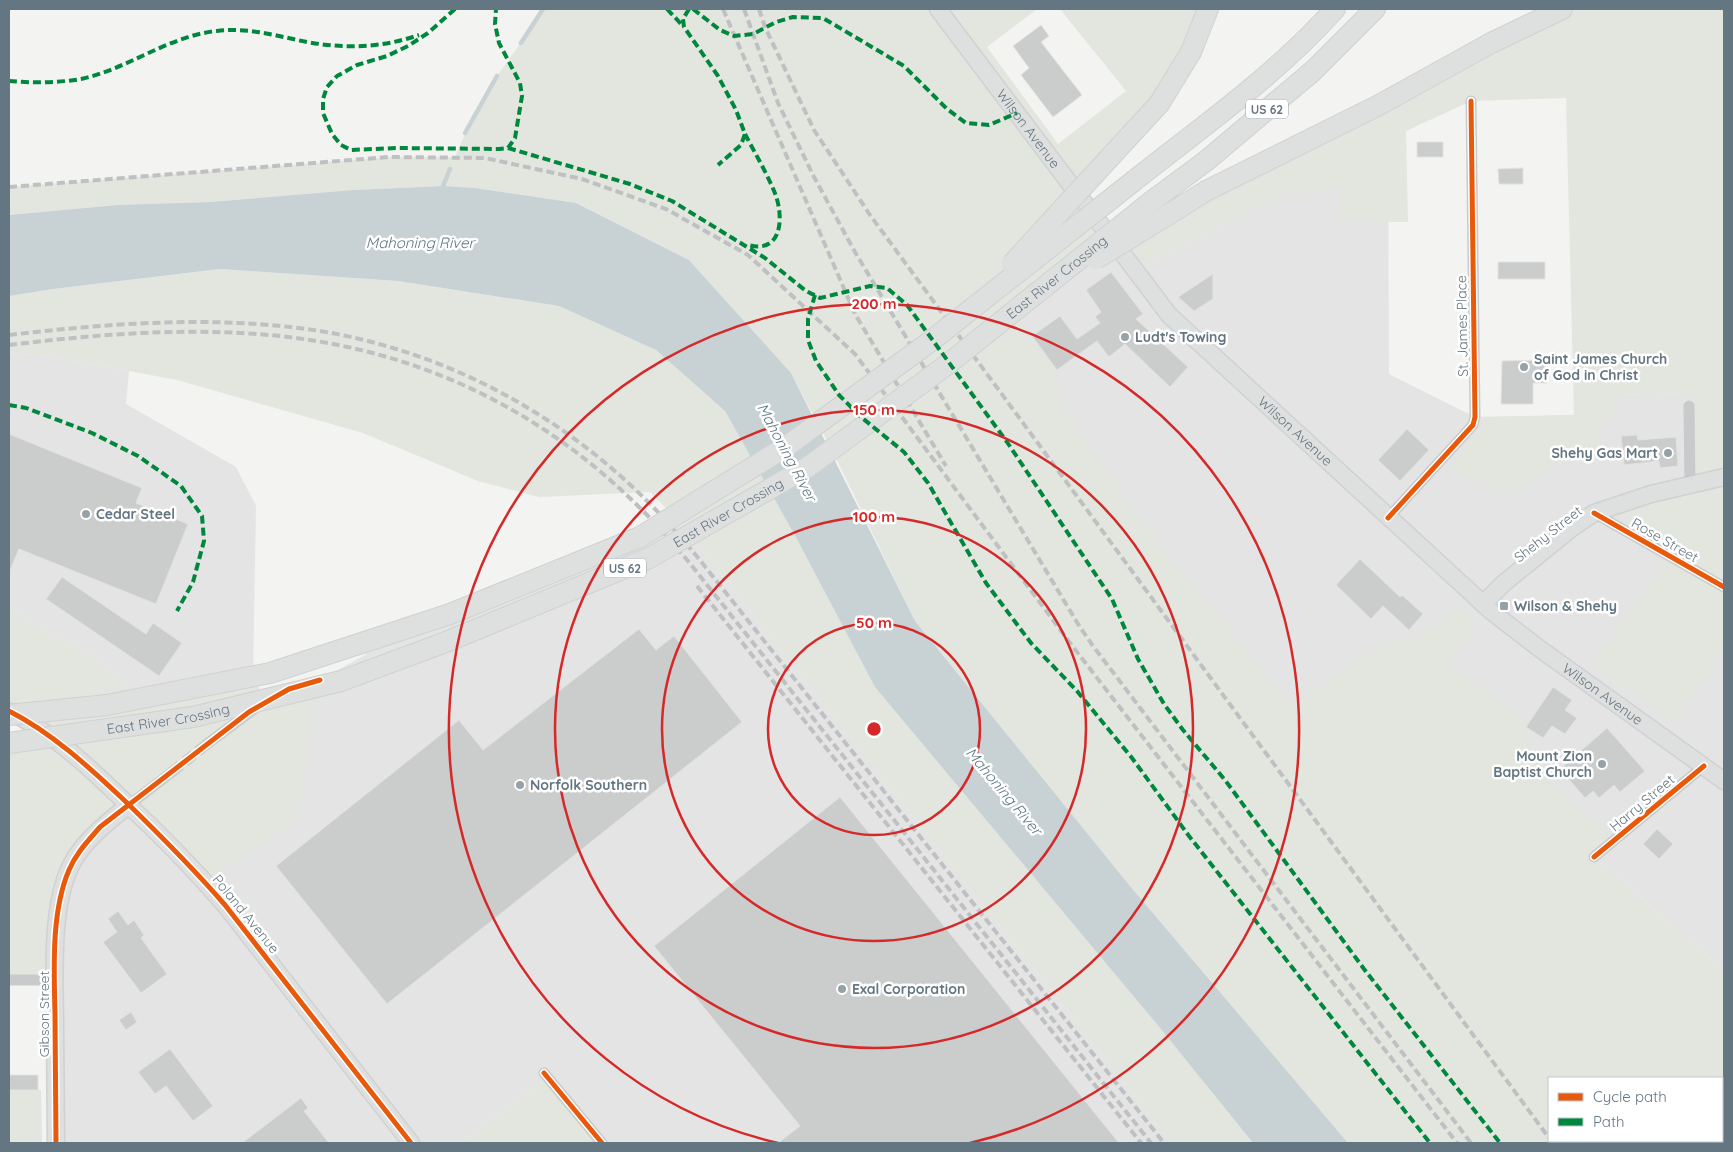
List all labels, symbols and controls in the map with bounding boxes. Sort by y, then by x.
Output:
street label: Wilson Avenue [993,86,1064,172]
road number: US 62 [1246,100,1288,118]
street label: East River Crossing [1003,231,1111,323]
water label: Mahoning River [366,233,476,252]
street label: St. James Place [1452,275,1472,377]
text: 200 m [852,294,897,313]
place label: Ludt's Towing [1135,328,1226,346]
marker: Ludt's Towing [1119,331,1131,343]
place label: Saint James Church of God in Christ [1534,350,1667,384]
marker: Saint James Church of God in Christ [1518,361,1530,373]
street label: Wilson Avenue [1254,392,1336,470]
water label: Mahoning River [753,400,822,506]
text: 150 m [853,400,895,419]
place label: Shehy Gas Mart [1551,444,1658,462]
marker: Shehy Gas Mart [1662,447,1674,459]
street label: East River Crossing [670,474,786,551]
street label: Shehy Street [1510,502,1586,566]
place label: Cedar Steel [96,505,175,523]
text: 100 m [853,507,895,526]
marker: Cedar Steel [80,508,92,520]
street label: Rose Street [1628,514,1702,567]
road number: US 62 [604,558,646,578]
place label: Wilson & Shehy [1514,597,1617,615]
marker: Wilson & Shehy [1498,600,1510,612]
text: 50 m [856,613,892,632]
street label: Wilson Avenue [1559,659,1646,729]
street label: East River Crossing [106,699,231,738]
centre of rings [865,720,883,738]
water label: Mahoning River [962,743,1048,840]
place label: Mount Zion Baptist Church [1493,747,1592,781]
marker: Mount Zion Baptist Church [1596,758,1608,770]
street label: Harry Street [1606,770,1678,835]
place label: Norfolk Southern [530,776,647,794]
marker: Norfolk Southern [514,779,526,791]
street label: Poland Avenue [209,871,283,957]
street label: Gibson Street [35,971,53,1057]
place label: Exal Corporation [852,980,965,998]
marker: Exal Corporation [836,983,848,995]
legend [1548,1077,1723,1142]
text: Cycle path [1593,1087,1667,1106]
text: Path [1593,1112,1625,1131]

